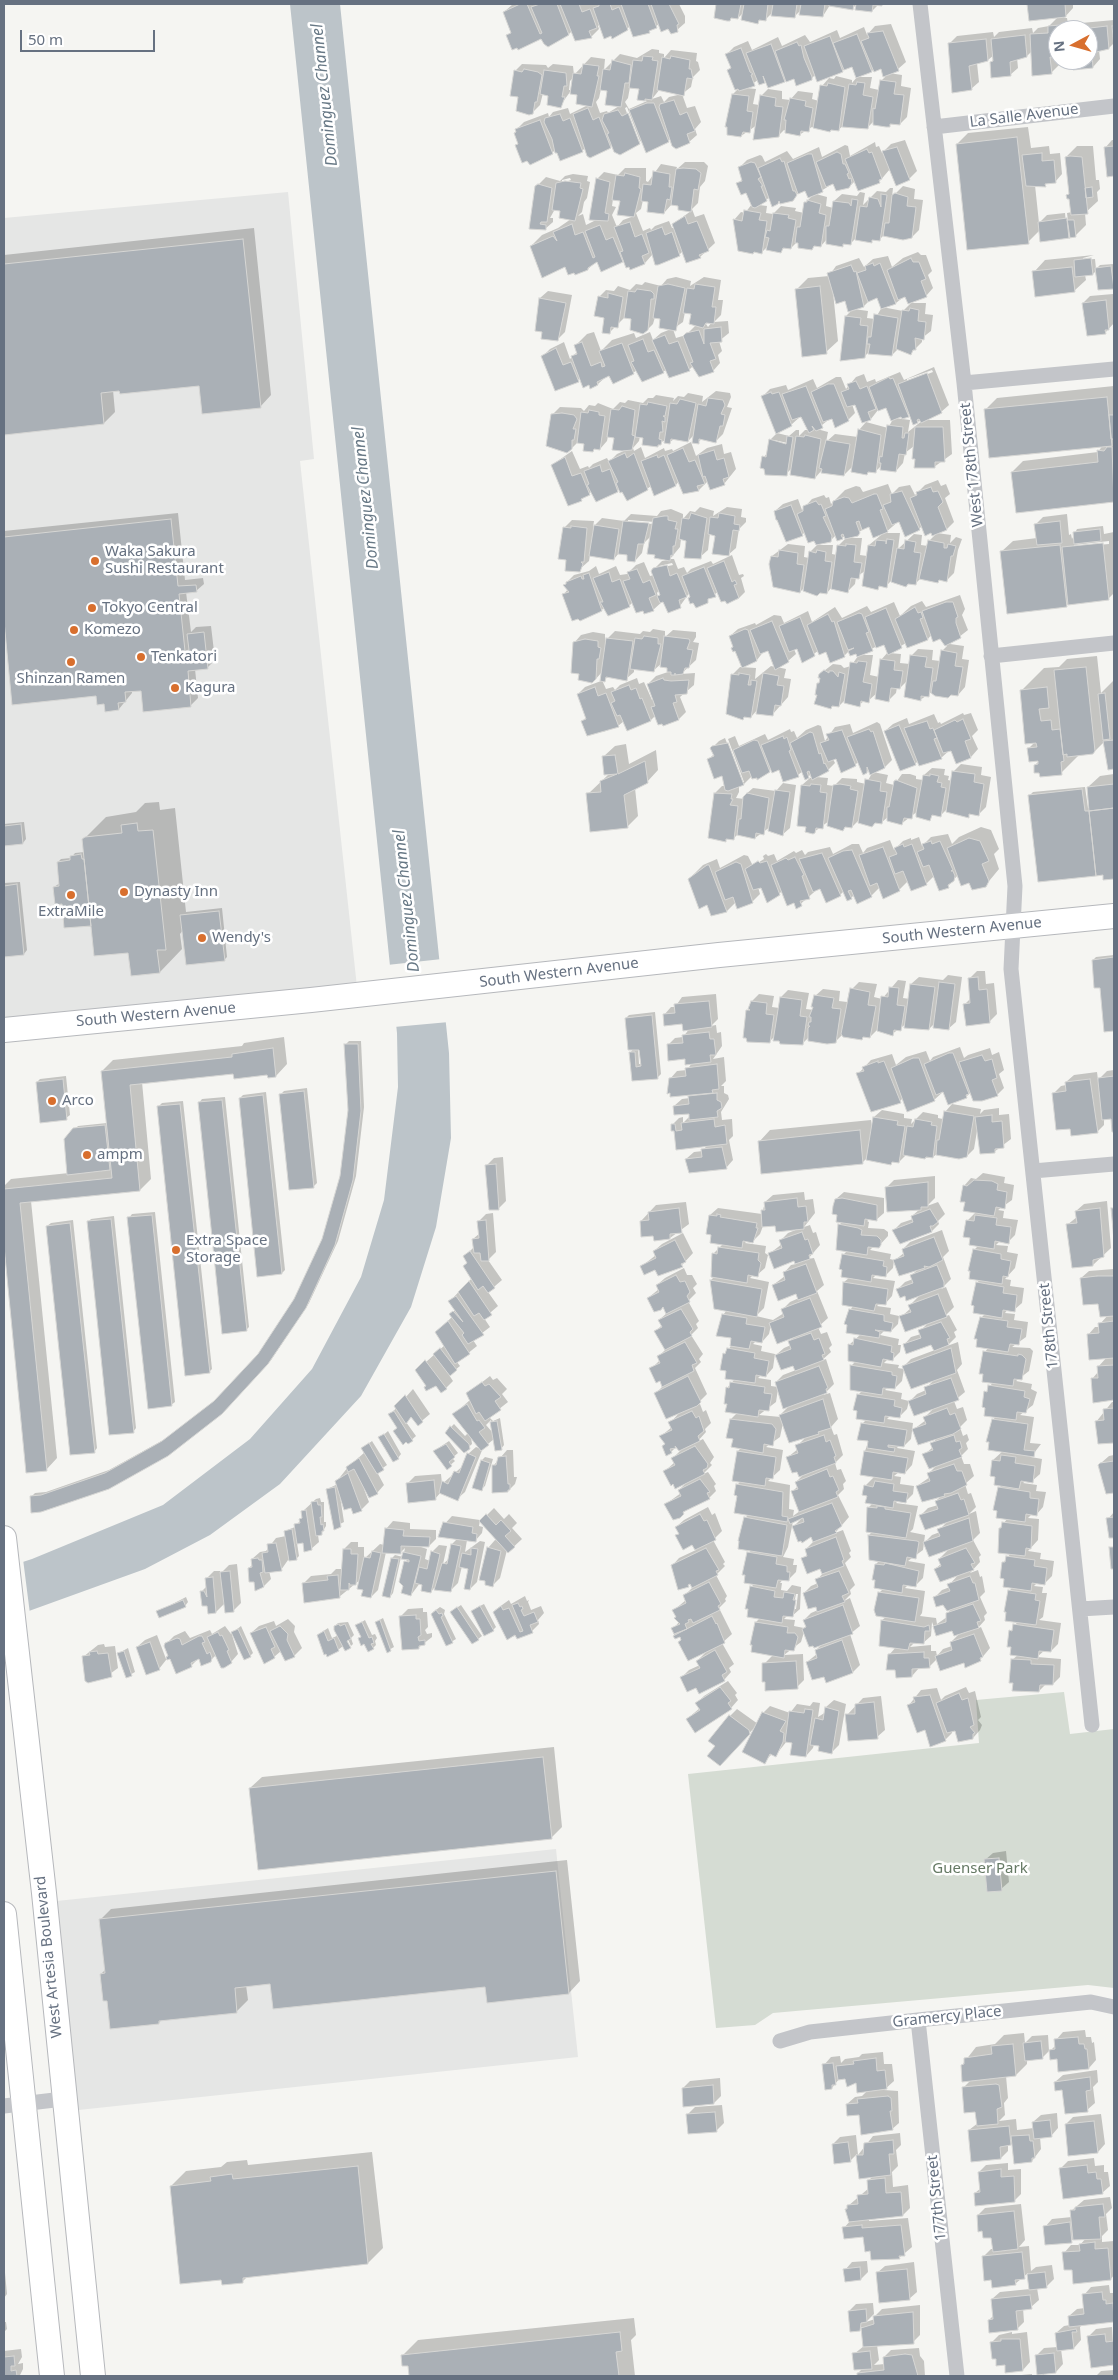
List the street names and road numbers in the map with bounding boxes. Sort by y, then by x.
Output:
street label: La Salle Avenue [969,100,1079,132]
street label: West 178th Street [957,402,987,528]
street label: South Western Avenue [881,914,1043,948]
street label: South Western Avenue [478,954,640,992]
street label: South Western Avenue [75,999,237,1031]
street label: 178th Street [1036,1282,1062,1370]
street label: West Artesia Boulevard [32,1875,66,2039]
street label: Gramercy Place [892,2002,1002,2032]
street label: 177th Street [924,2154,950,2242]

